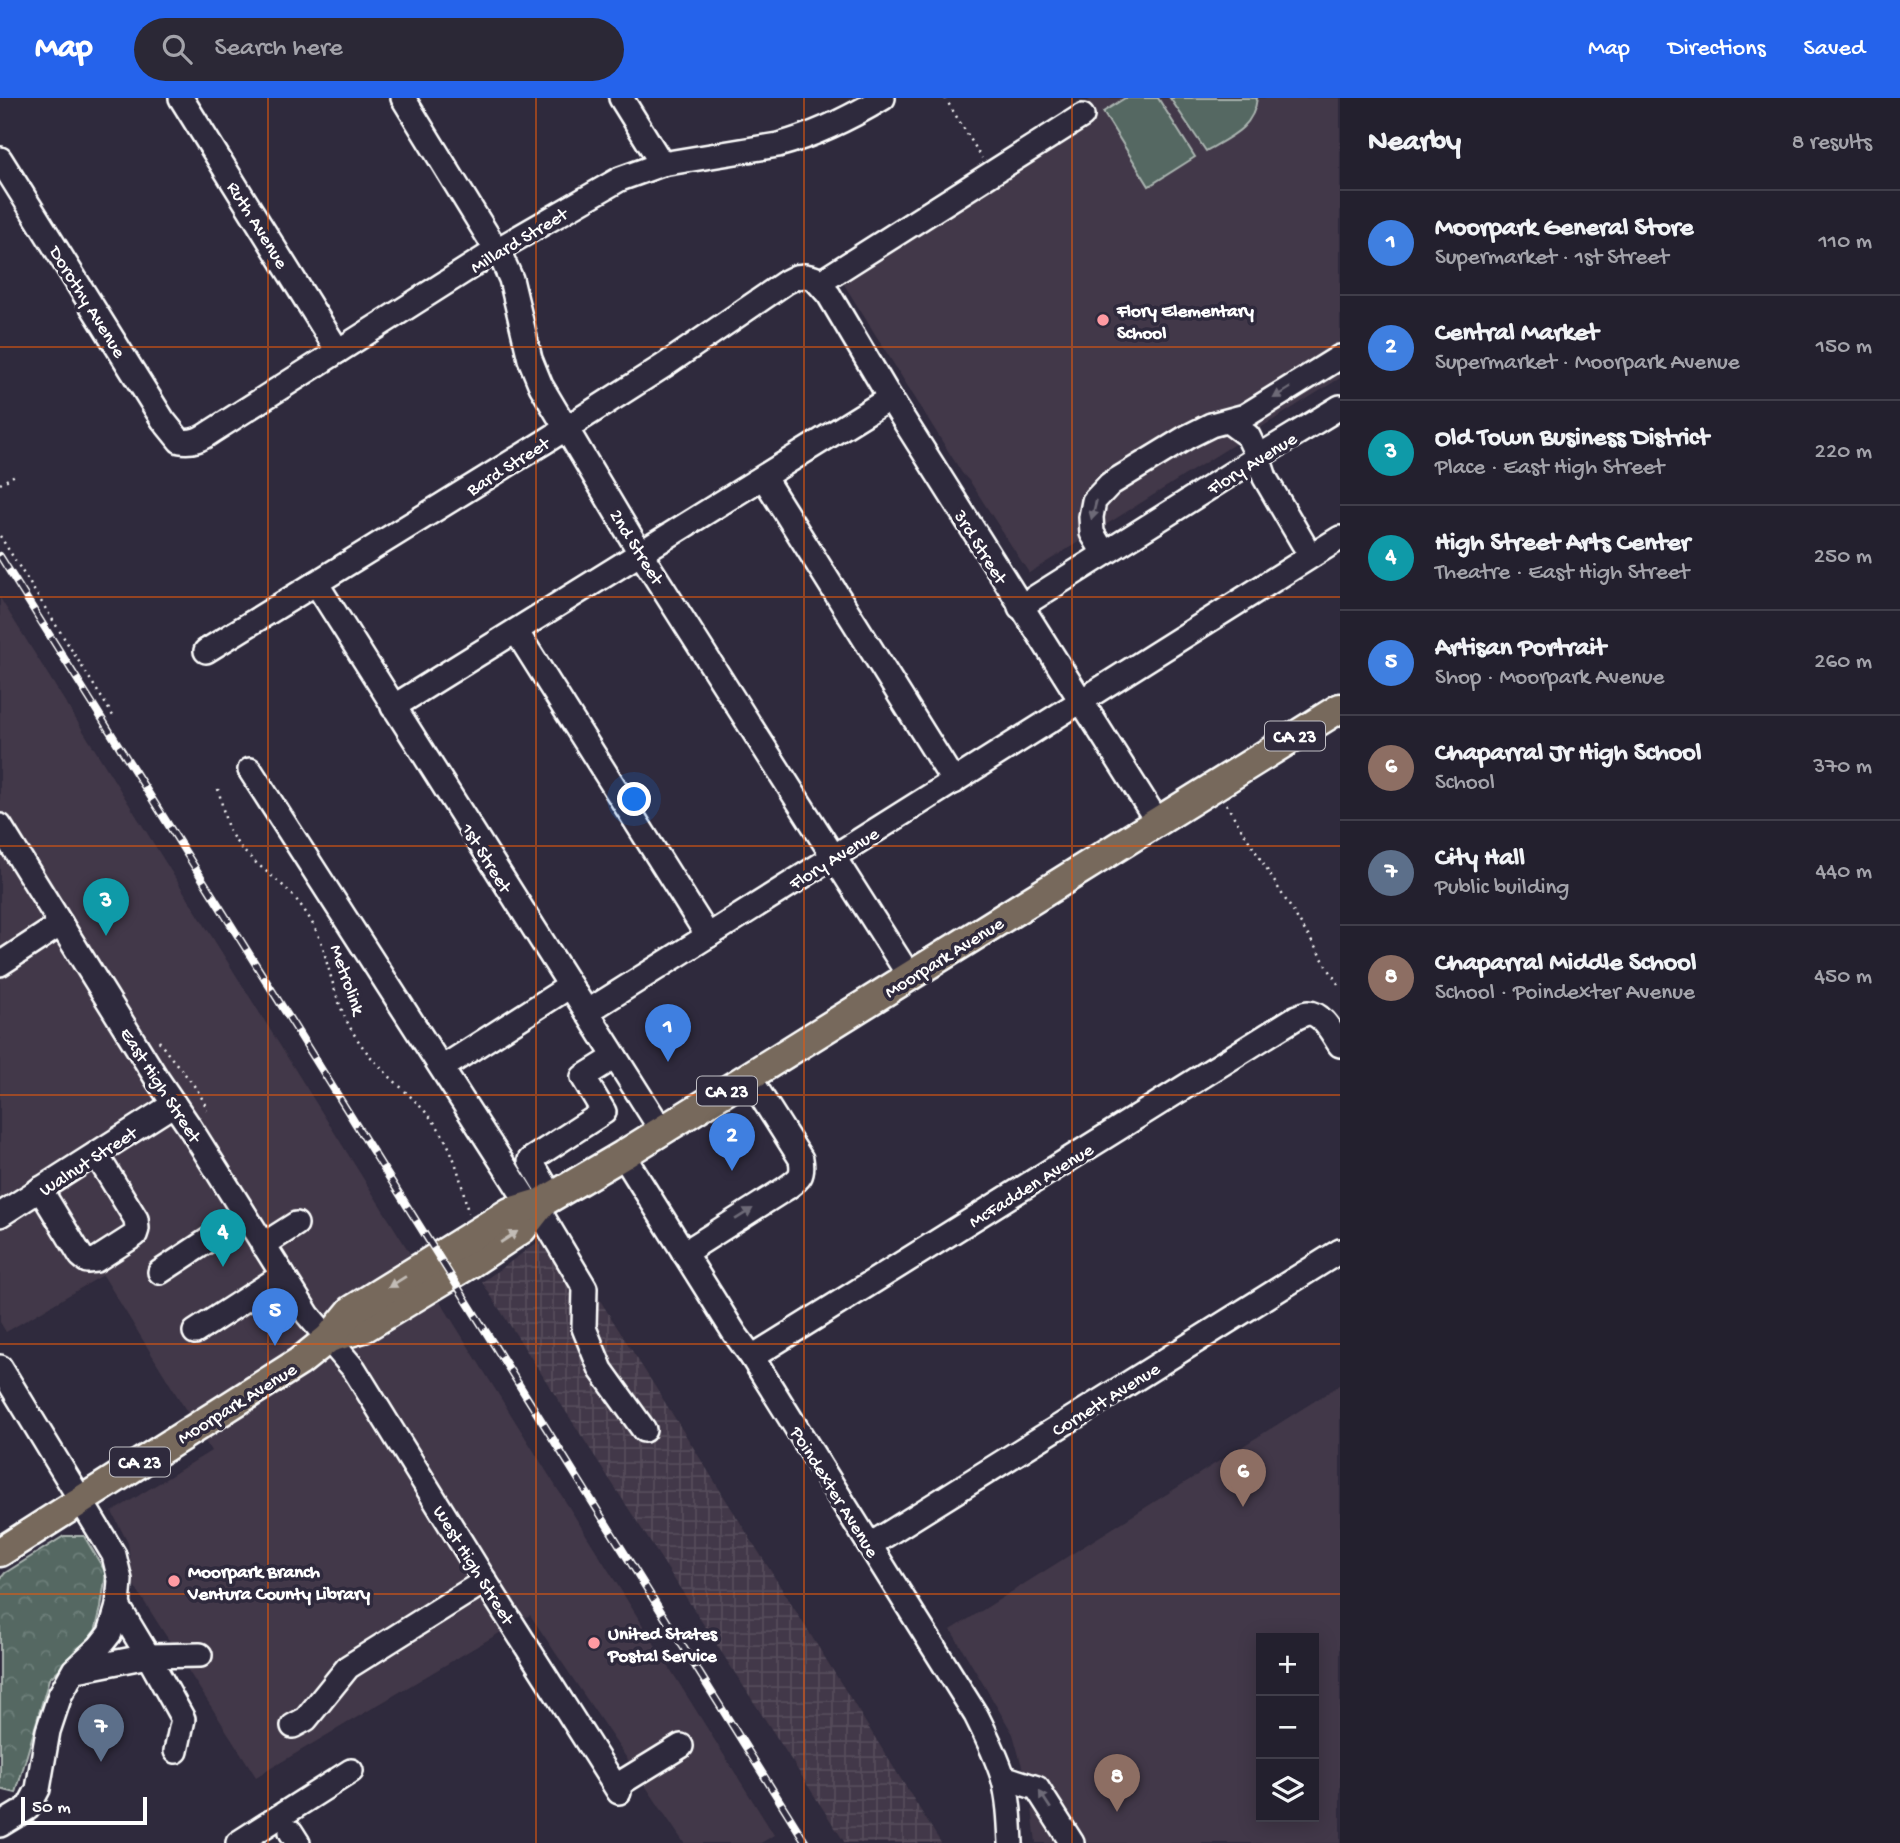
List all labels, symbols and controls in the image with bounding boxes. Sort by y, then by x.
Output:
search box [134,18,624,81]
text: Map [35,30,92,68]
icon: search [158,30,196,68]
text: Search here [214,34,343,65]
text: Map [1588,35,1630,64]
text: Directions [1668,35,1766,64]
text: Saved [1804,35,1865,64]
text: Nearby [1368,126,1461,161]
text: 8 results [1792,130,1872,157]
street label: Ruth Avenue [220,178,292,274]
street label: Millard Street [467,203,574,280]
text: Moorpark General Store [1435,214,1693,245]
text: 1 [1386,229,1396,256]
text: 110 m [1819,229,1872,256]
street label: Dorothy Avenue [41,241,130,363]
text: Supermarket · 1st Street [1435,245,1669,272]
place label: Flory Elementary School [1116,301,1255,346]
marker: Flory Elementary School [1095,312,1111,328]
text: Central Market [1435,319,1598,350]
text: 2 [1385,334,1397,361]
text: 150 m [1816,334,1872,361]
text: Supermarket · Moorpark Avenue [1435,350,1740,377]
one-way arrow [1272,387,1292,400]
text: Old Town Business District [1435,424,1709,455]
street label: Flory Avenue [1203,428,1302,502]
street label: Bard Street [462,432,556,503]
text: 3 [1385,439,1397,466]
text: 220 m [1815,439,1872,466]
text: Place · East High Street [1435,455,1664,482]
one-way arrow [1088,499,1099,521]
street label: 2nd Street [603,506,668,592]
street label: 3rd Street [947,506,1012,591]
text: High Street Arts Center [1435,529,1690,560]
text: 4 [1386,544,1396,571]
text: 250 m [1814,544,1872,571]
text: Theatre · East High Street [1435,560,1689,587]
text: Artisan Portrait [1435,634,1606,665]
text: 5 [1385,649,1397,676]
text: 260 m [1814,649,1872,676]
text: Shop · Moorpark Avenue [1435,665,1664,692]
road number: CA 23 [1265,722,1325,750]
text: Chaparral Jr High School [1435,739,1702,770]
text: 6 [1385,754,1397,781]
text: 370 m [1813,754,1872,781]
text: School [1435,770,1495,797]
your location [617,782,651,816]
street label: 1st Street [454,819,517,900]
street label: Flory Avenue [785,823,884,897]
text: City Hall [1435,844,1525,875]
text: 7 [1385,859,1397,886]
text: 440 m [1815,859,1872,886]
text: Public building [1435,875,1569,902]
pin: 3 [83,878,129,936]
street label: Moorpark Avenue [881,913,1009,1005]
street label: Metrolink [323,942,369,1020]
text: Chaparral Middle School [1435,949,1696,980]
text: 8 [1385,964,1397,991]
text: 450 m [1814,964,1872,991]
text: School · Poindexter Avenue [1435,980,1695,1007]
pin: 1 [645,1004,691,1062]
street label: East High Street [113,1024,206,1150]
road number: CA 23 [697,1076,757,1106]
pin: 2 [709,1113,755,1171]
street label: Walnut Street [36,1122,144,1203]
street label: McFadden Avenue [965,1139,1099,1235]
one-way arrow [734,1208,754,1221]
pin: 4 [200,1209,246,1267]
one-way arrow [499,1231,519,1244]
one-way arrow [387,1275,407,1288]
pin: 5 [252,1288,298,1346]
street label: Moorpark Avenue [174,1359,302,1451]
street label: Cornett Avenue [1049,1359,1165,1443]
street label: Poindexter Avenue [783,1422,883,1563]
road number: CA 23 [110,1448,170,1476]
pin: 6 [1220,1449,1266,1507]
street label: West High Street [426,1502,519,1632]
place label: Moorpark Branch Ventura County Library [187,1562,371,1607]
marker: Moorpark Branch Ventura County Library [166,1573,182,1589]
place label: United States Postal Service [607,1624,718,1669]
map controls [1256,1633,1319,1822]
button: + [1256,1633,1319,1696]
marker: United States Postal Service [586,1635,602,1651]
button: − [1256,1696,1319,1759]
pin: 7 [78,1704,124,1762]
pin: 8 [1094,1754,1140,1812]
button: layers [1256,1759,1319,1822]
one-way arrow [1038,1791,1051,1810]
scale bar [21,1794,147,1826]
text: 50 m [32,1797,71,1820]

